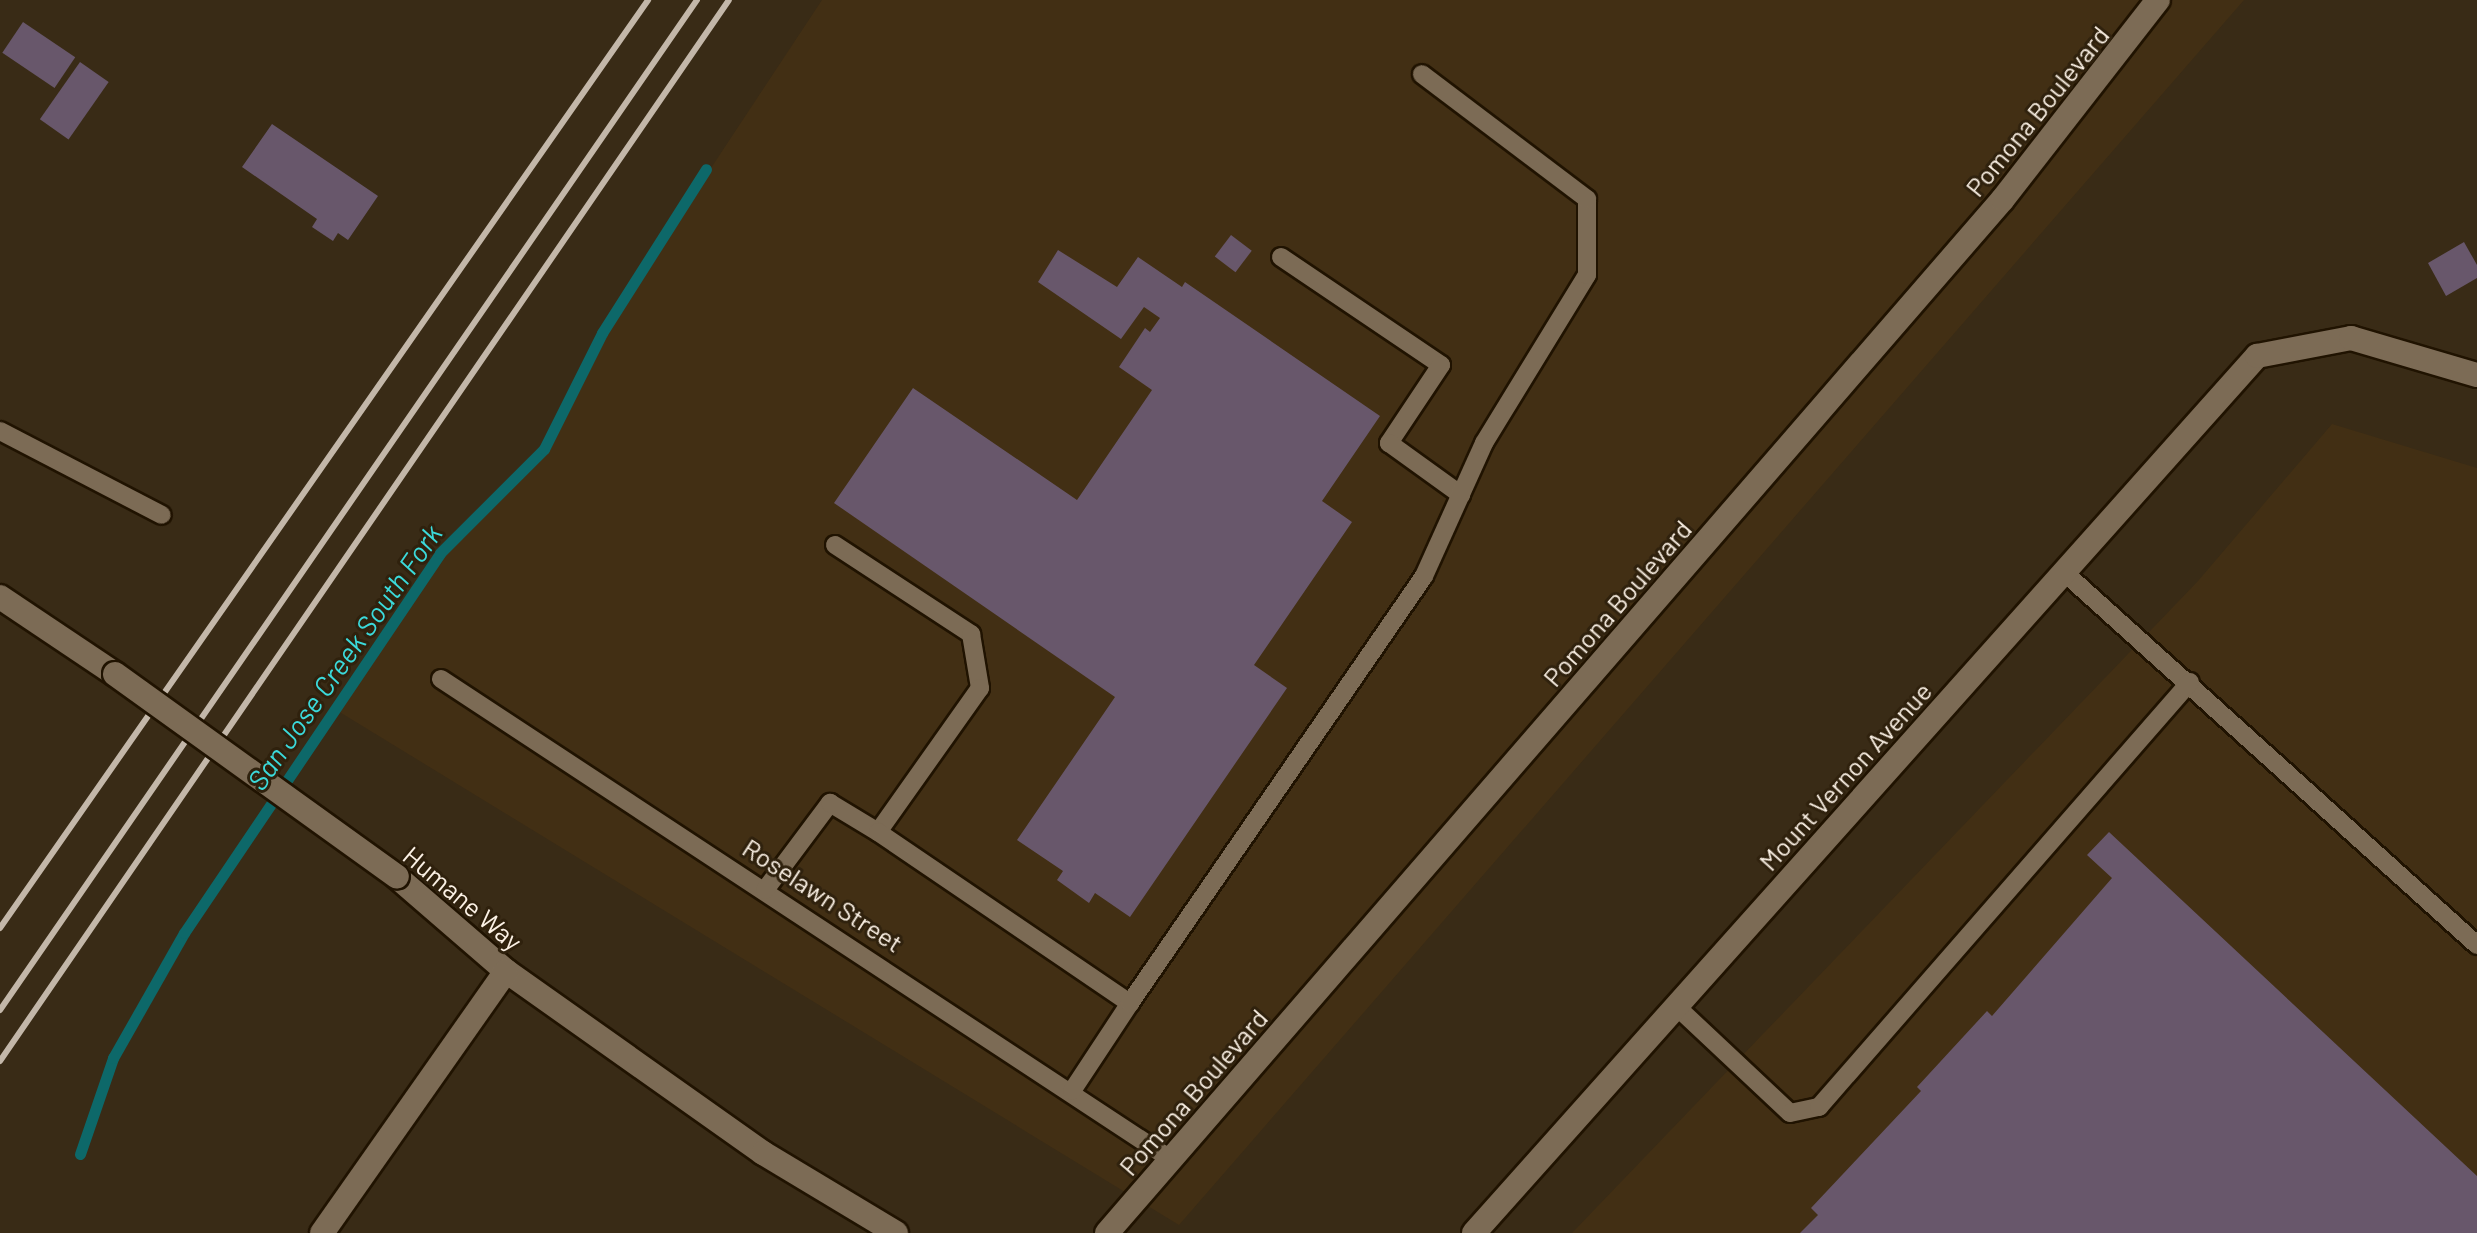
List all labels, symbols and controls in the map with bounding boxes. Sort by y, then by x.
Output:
street label: Pomona Boulevard [1959,20,2115,202]
street label: Pomona Boulevard [1536,514,1698,692]
water label: San Jose Creek South Fork [240,518,448,796]
street label: Mount Vernon Avenue [1752,675,1938,877]
street label: Roselawn Street [737,832,909,958]
street label: Humane Way [397,839,529,957]
street label: Pomona Boulevard [1112,1003,1274,1181]

